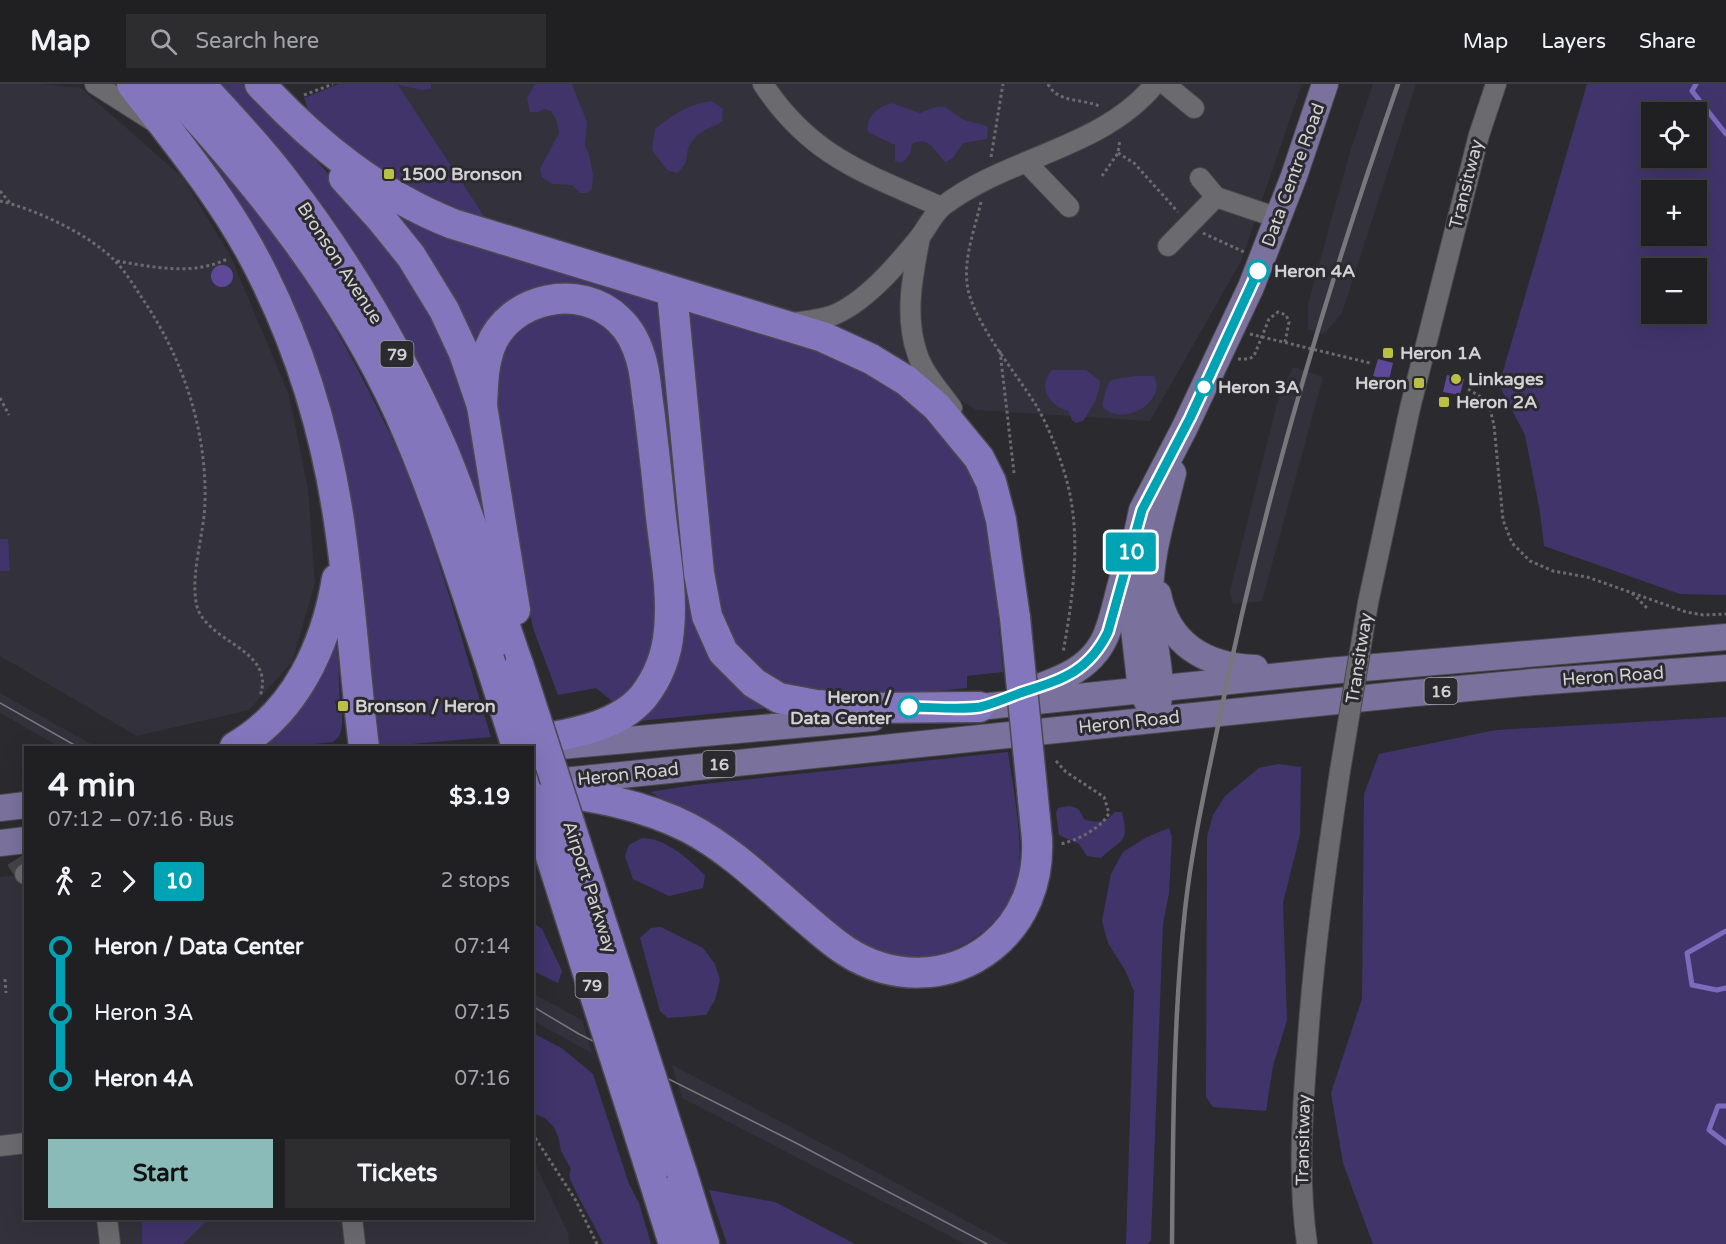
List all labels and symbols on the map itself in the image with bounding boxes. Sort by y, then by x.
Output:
street label: Data Centre Road [1257,100,1329,250]
street label: Transitway [1444,137,1488,231]
place label: 1500 Bronson [401,163,522,185]
marker: 1500 Bronson [382,167,396,181]
street label: Bronson Avenue [293,198,387,328]
marker: Heron 4A [1247,260,1269,282]
place label: Heron 4A [1274,260,1355,282]
road number: 79 [380,341,414,367]
place label: Heron 1A [1400,342,1481,364]
marker: Heron 1A [1381,346,1395,360]
place label: Linkages [1468,368,1544,390]
place label: Heron [1355,372,1407,394]
marker: Linkages [1449,372,1463,386]
place label: Heron 3A [1218,376,1299,398]
marker: Heron [1412,376,1426,390]
marker: Heron 3A [1195,378,1213,396]
place label: Heron 2A [1456,391,1537,413]
marker: Heron 2A [1437,395,1451,409]
line badge: 10 [1104,532,1158,572]
street label: Transitway [1341,611,1377,705]
street label: Heron Road [1561,661,1665,691]
road number: 16 [1424,678,1458,704]
place label: Heron / Data Center [790,686,893,729]
place label: Bronson / Heron [355,695,496,717]
marker: Heron / Data Center [898,696,920,718]
marker: Bronson / Heron [336,699,350,713]
street label: Heron Road [1077,706,1181,738]
road number: 16 [702,751,736,777]
street label: Heron Road [576,758,680,790]
street label: Airport Parkway [558,818,622,956]
road number: 79 [576,972,608,998]
street label: Transitway [1291,1094,1315,1186]

